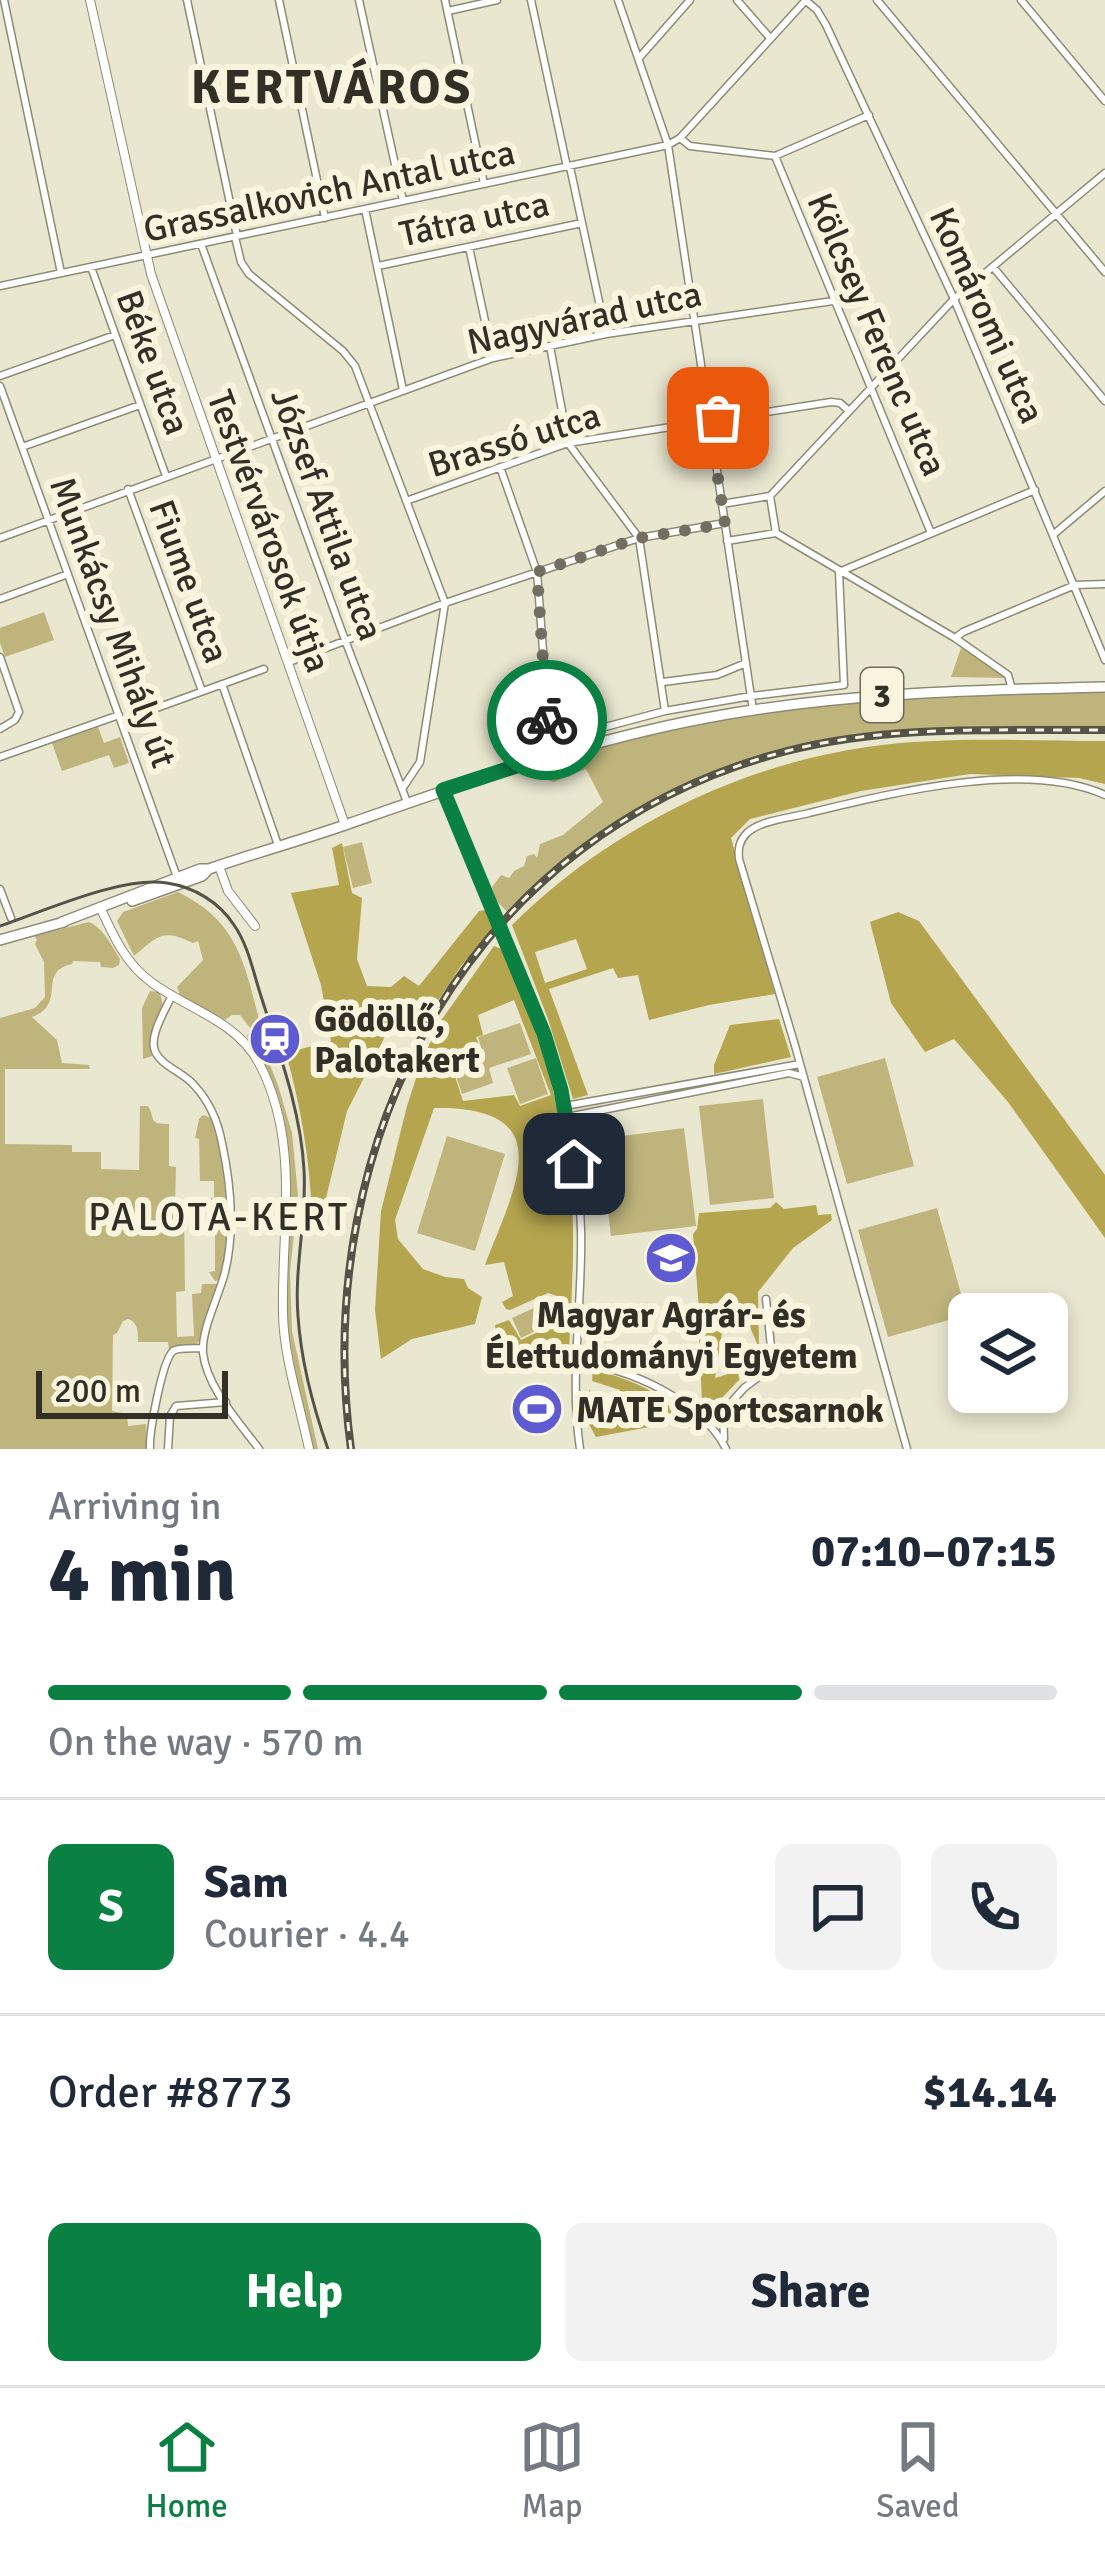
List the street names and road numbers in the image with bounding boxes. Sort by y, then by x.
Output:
street label: Grassalkovich Antal utca [139,130,519,253]
street label: Tátra utca [395,182,553,257]
street label: Kölcsey Ferenc utca [797,186,957,483]
street label: Komáromi utca [919,201,1054,430]
street label: Nagyvárad utca [463,272,706,365]
street label: Béke utca [106,284,199,441]
street label: József Attila utca [260,382,393,647]
street label: Testvérvárosok útja [197,384,340,679]
street label: Brassó utca [423,393,606,488]
street label: Munkácsy Mihály út [39,471,186,774]
street label: Fiume utca [138,494,239,669]
road number: 3 [861,668,903,722]

